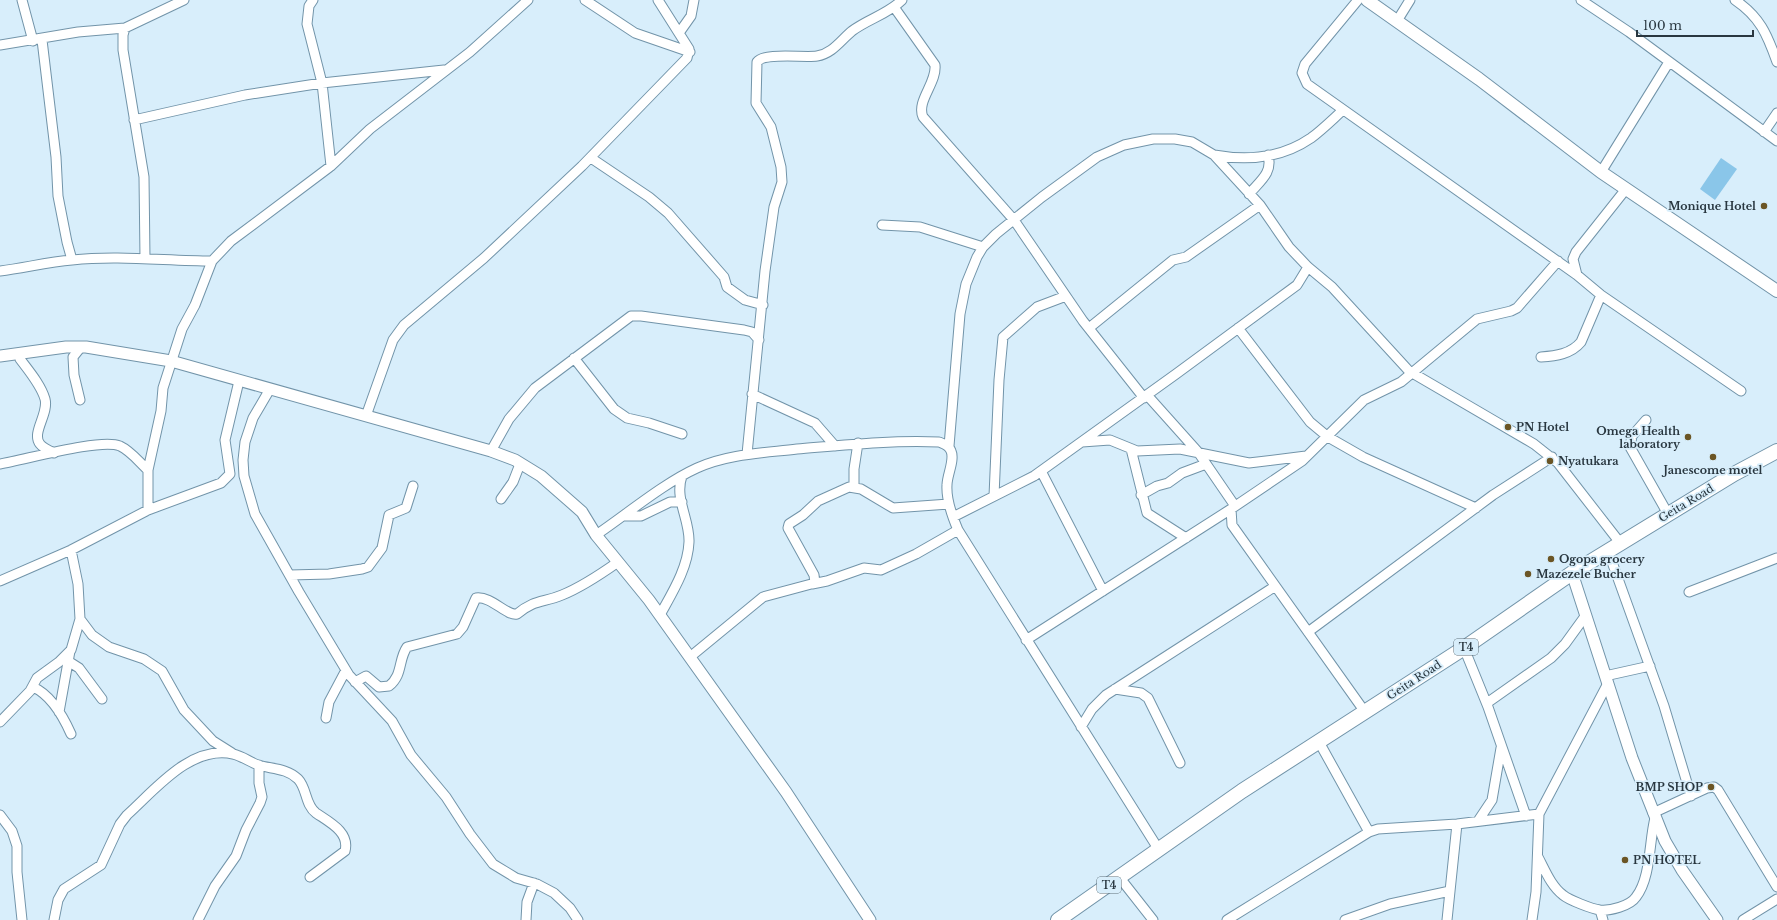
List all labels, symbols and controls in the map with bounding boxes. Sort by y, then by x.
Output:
scale bar [1637,12,1753,38]
text: 100 m [1643,18,1682,33]
place label: Monique Hotel [1668,199,1756,213]
marker: Monique Hotel [1759,201,1769,211]
place label: PN Hotel [1516,420,1569,434]
marker: PN Hotel [1503,422,1513,432]
place label: Omega Health laboratory [1596,424,1681,451]
marker: Omega Health laboratory [1683,432,1693,442]
marker: Janescome motel [1708,452,1718,462]
place label: Nyatukara [1558,454,1619,468]
marker: Nyatukara [1545,456,1555,466]
place label: Janescome motel [1661,463,1763,477]
street label: Geita Road [1656,481,1717,525]
place label: Ogopa grocery [1559,552,1646,566]
marker: Ogopa grocery [1546,554,1556,564]
place label: Mazezele Bucher [1536,567,1637,581]
marker: Mazezele Bucher [1523,569,1533,579]
road number: T4 [1454,639,1478,655]
street label: Geita Road [1384,657,1444,703]
place label: BMP SHOP [1635,780,1703,794]
marker: BMP SHOP [1706,782,1716,792]
place label: PN HOTEL [1633,853,1701,867]
marker: PN HOTEL [1620,855,1630,865]
road number: T4 [1097,877,1121,893]

